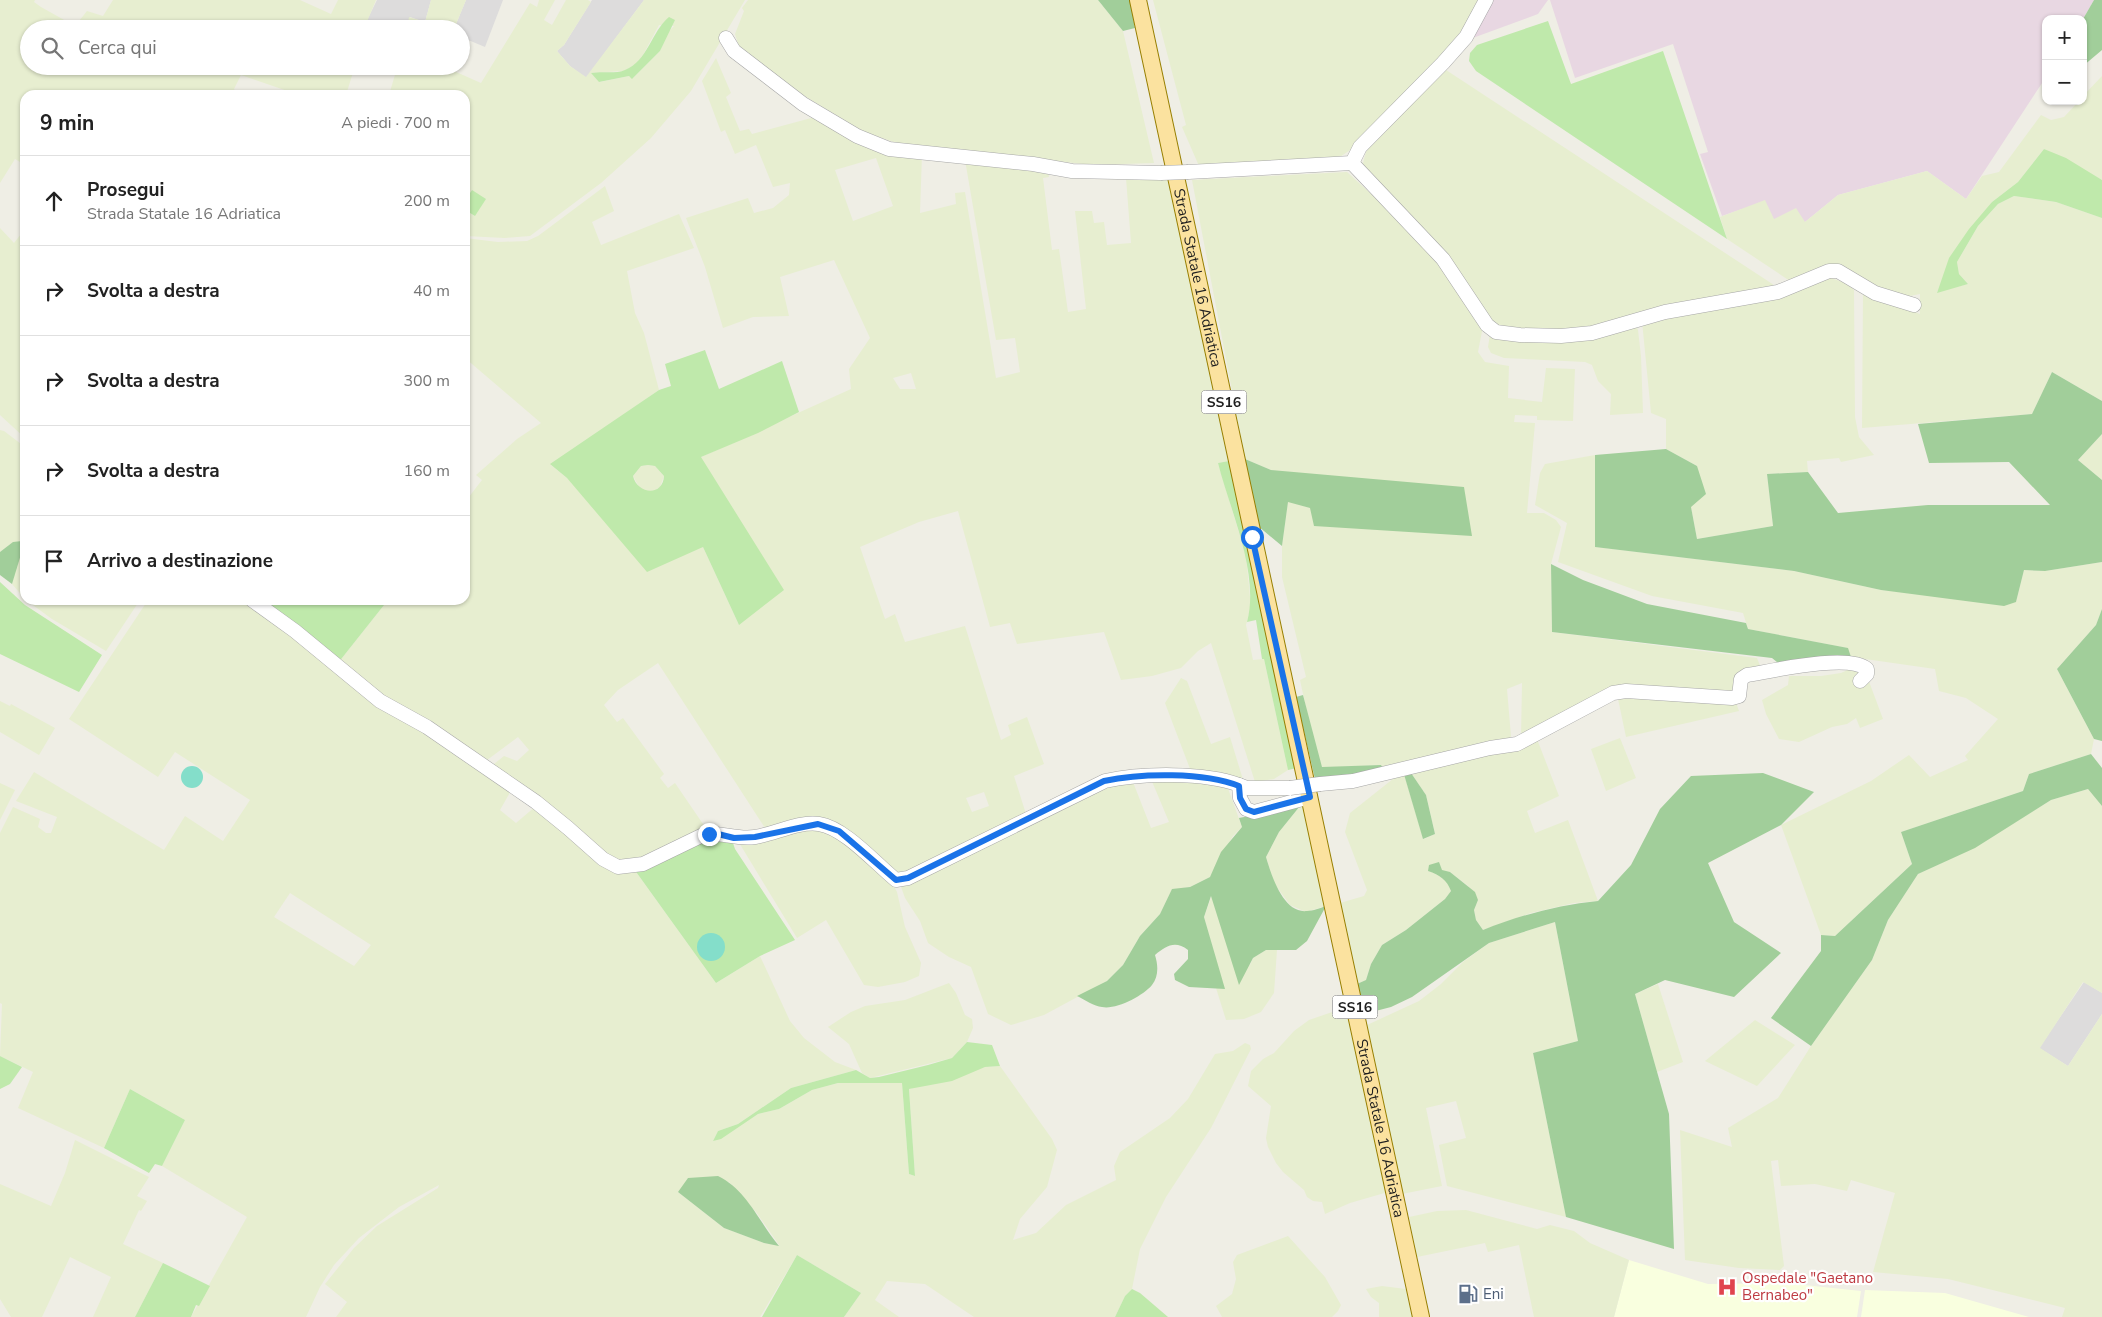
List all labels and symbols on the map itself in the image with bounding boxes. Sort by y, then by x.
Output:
street label: Strada Statale 16 Adriatica [1169,187,1227,369]
road number: SS16 [1202,391,1246,414]
route start [1241,526,1264,549]
route end [698,823,721,846]
road number: SS16 [1332,996,1378,1019]
street label: Strada Statale 16 Adriatica [1352,1037,1409,1219]
place label: Ospedale "Gaetano Bernabeo" [1742,1268,1873,1305]
hospital icon: Ospedale "Gaetano Bernabeo" [1716,1276,1738,1298]
fuel station icon: Eni [1457,1283,1479,1305]
place label: Eni [1483,1284,1504,1304]

